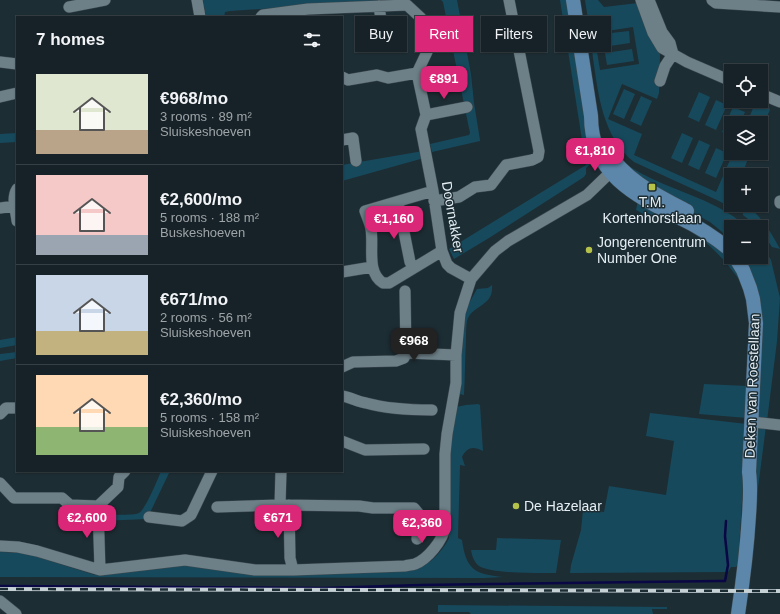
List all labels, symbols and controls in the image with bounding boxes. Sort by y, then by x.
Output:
chip: Buy [355,16,407,52]
chip: Rent [415,16,473,52]
chip: Filters [481,16,547,52]
chip: New [555,16,611,52]
icon: filters [301,29,323,51]
text: 7 homes [36,30,105,49]
map controls [724,64,768,264]
button: locate [724,64,768,108]
pin: €891 [420,66,468,100]
text: €891 [430,71,458,86]
text: €968/mo [160,89,228,108]
icon: home [68,90,116,138]
text: 3 rooms · 89 m² [160,109,252,124]
button: layers [724,116,768,160]
text: Sluiskeshoeven [160,124,251,139]
pin: €1,810 [562,138,628,172]
text: €1,810 [575,143,615,158]
button: + [724,168,768,212]
street label: Doornakker [439,180,467,254]
marker: T.M. Kortenhorstlaan [647,182,657,192]
text: €2,600/mo [160,190,242,209]
icon: home [68,191,116,239]
place label: T.M. Kortenhorstlaan [603,194,701,226]
pin: €1,160 [361,206,427,240]
text: 5 rooms · 188 m² [160,210,259,225]
text: €1,160 [374,211,414,226]
button: − [724,220,768,264]
text: Buskeshoeven [160,225,245,240]
place label: Jongerencentrum Number One [597,234,706,266]
marker: Jongerencentrum Number One [584,245,594,255]
text: €671/mo [160,290,228,309]
icon: home [68,291,116,339]
text: 2 rooms · 56 m² [160,310,252,325]
street label: Deken van Roestellaan [741,313,763,459]
text: Sluiskeshoeven [160,325,251,340]
pin: €968 [390,328,438,362]
text: €968 [400,333,428,348]
text: €2,360/mo [160,390,242,409]
icon: home [68,391,116,439]
text: 5 rooms · 158 m² [160,410,259,425]
text: Sluiskeshoeven [160,425,251,440]
place label: De Hazelaar [524,498,602,514]
marker: De Hazelaar [511,501,521,511]
pin: €2,600 [54,505,120,539]
pin: €671 [254,505,302,539]
text: €2,600 [67,510,107,525]
text: €671 [264,510,292,525]
pin: €2,360 [389,510,455,544]
text: €2,360 [402,515,442,530]

